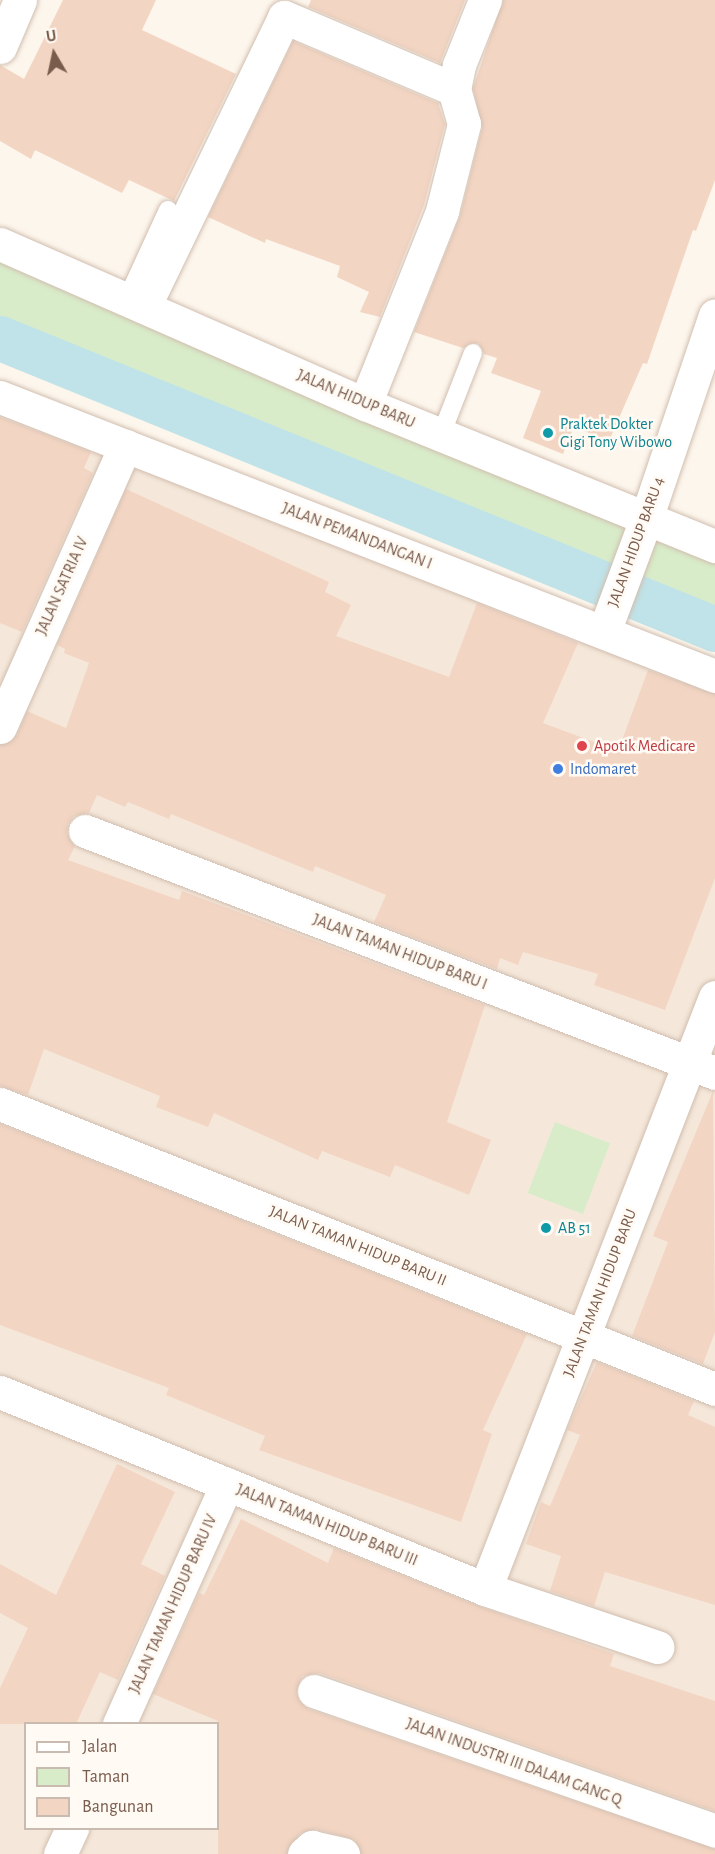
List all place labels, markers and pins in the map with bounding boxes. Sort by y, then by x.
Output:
place label: Praktek Dokter Gigi Tony Wibowo [560,414,672,452]
marker: Praktek Dokter Gigi Tony Wibowo [541,426,555,440]
place label: Apotik Medicare [594,736,695,756]
marker: Apotik Medicare [575,739,589,753]
place label: Indomaret [570,759,636,779]
marker: Indomaret [551,762,565,776]
place label: AB 51 [558,1218,591,1238]
marker: AB 51 [539,1221,553,1235]

